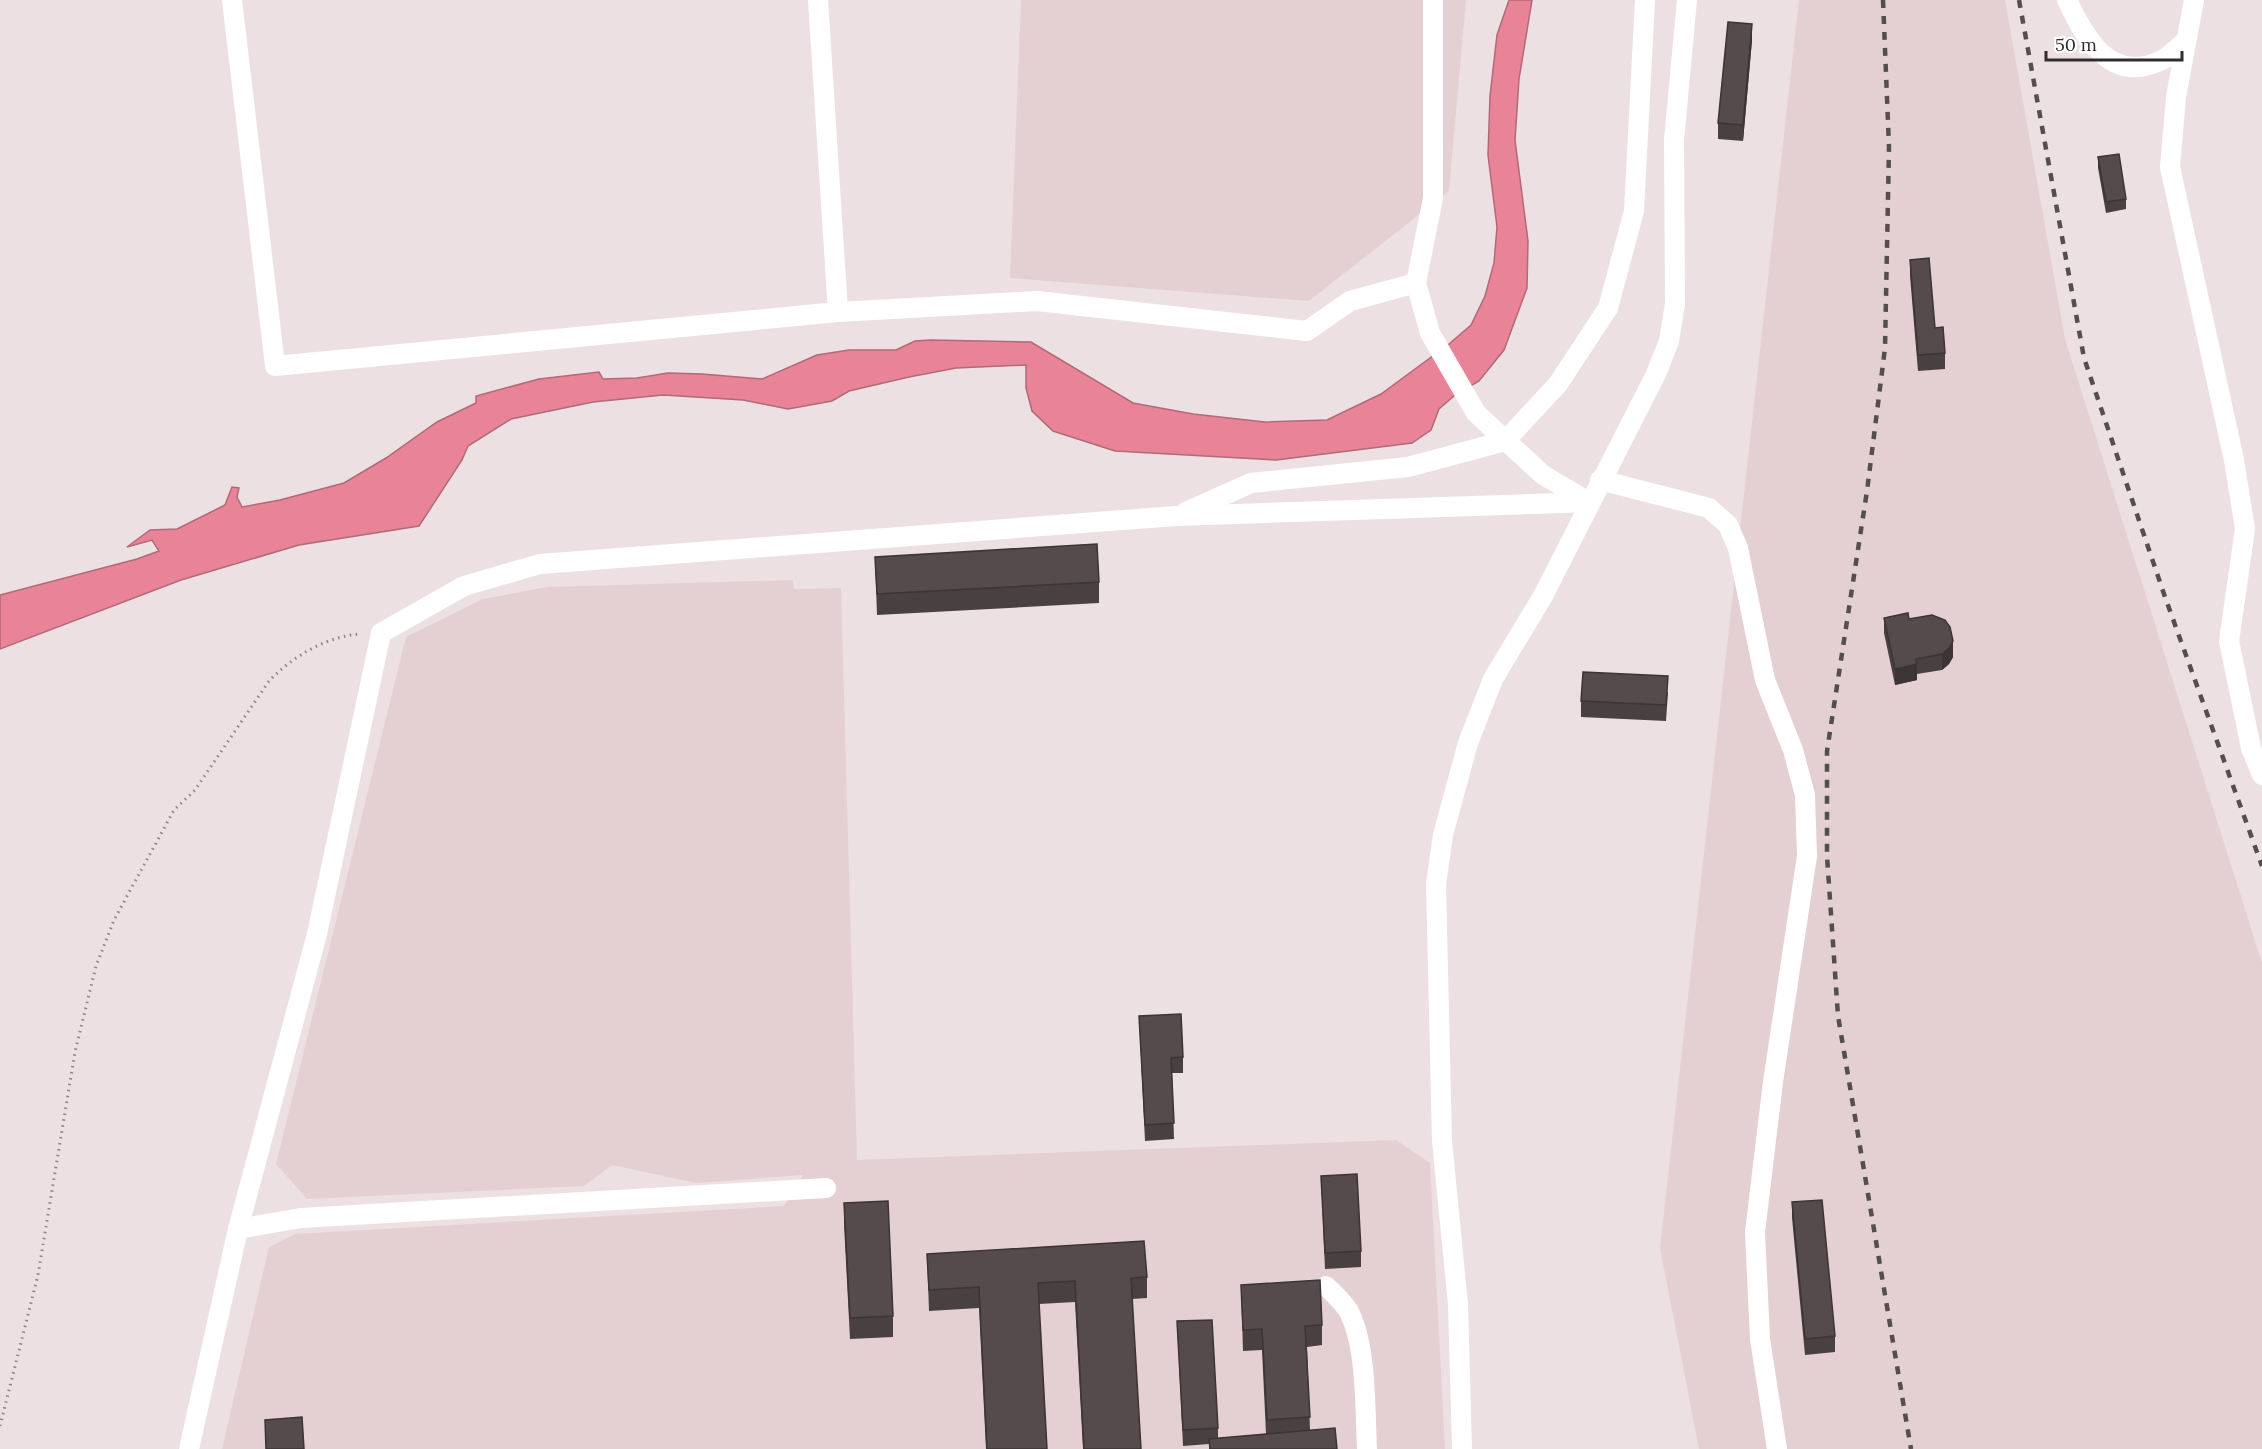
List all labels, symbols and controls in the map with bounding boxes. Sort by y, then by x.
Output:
scale bar [2046,24,2182,62]
text: 50 m [2055,33,2097,56]

